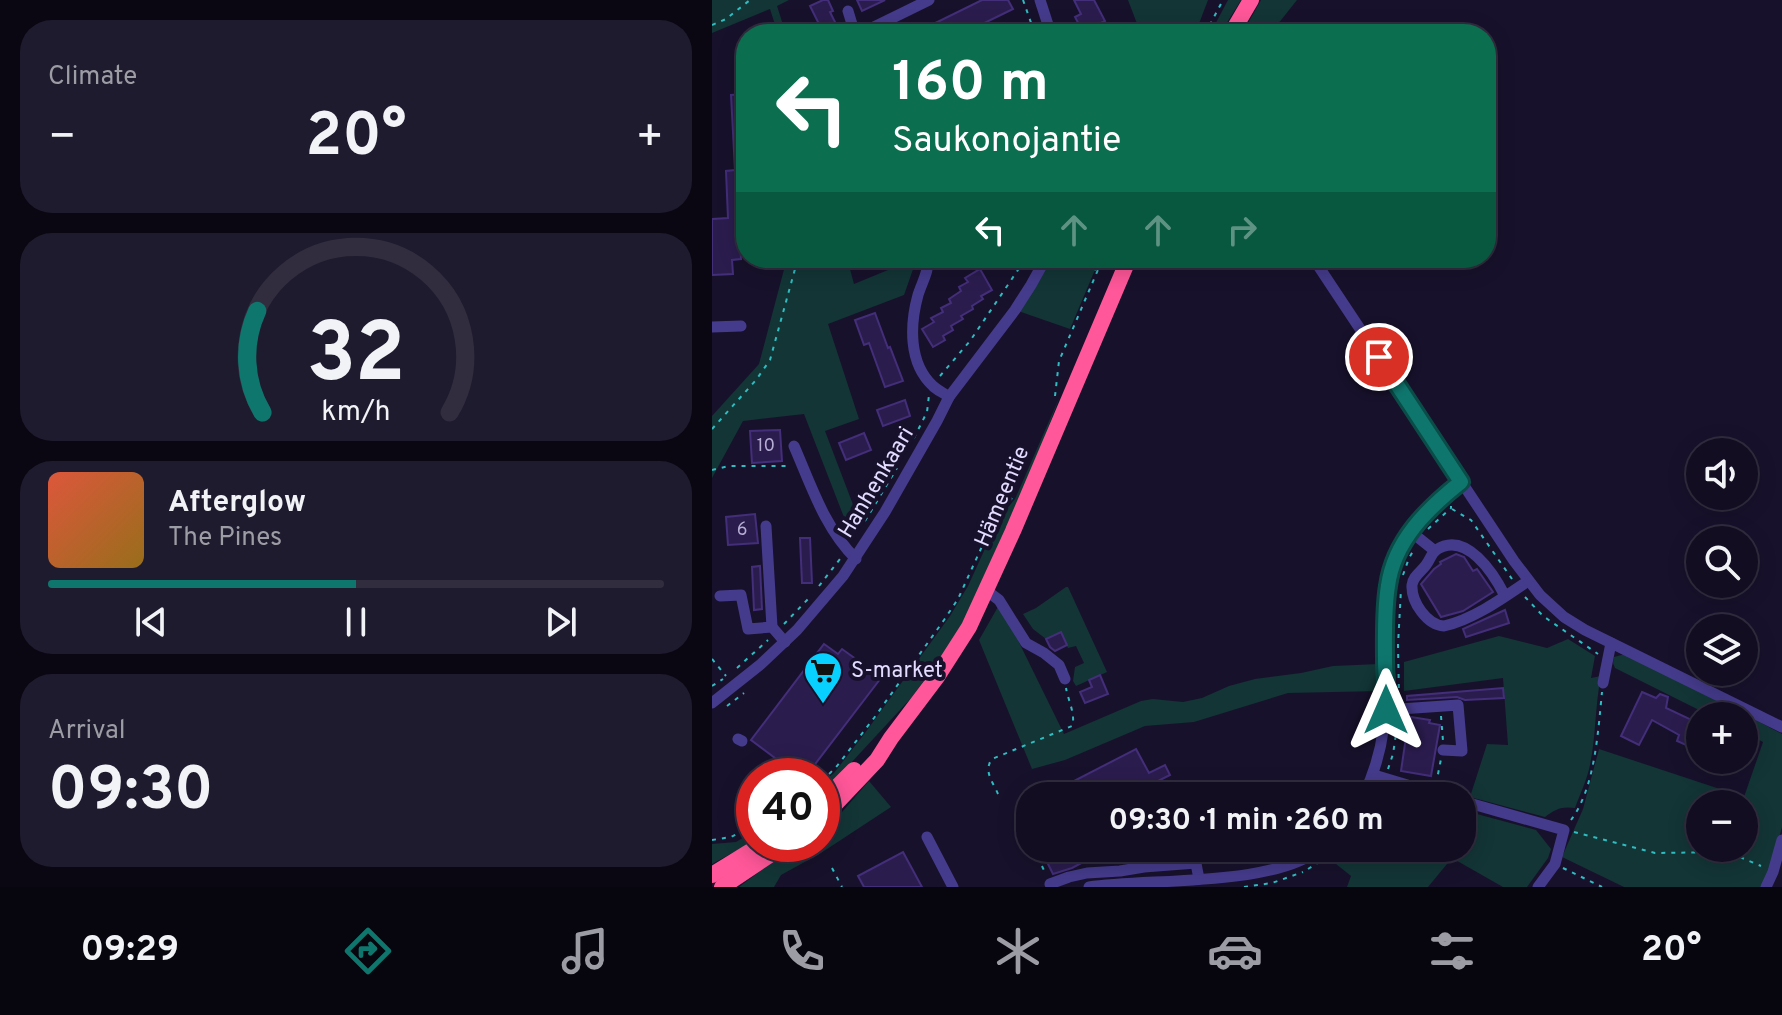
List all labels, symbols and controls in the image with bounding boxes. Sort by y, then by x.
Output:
text: 160 m [892,50,1049,120]
icon: left [760,56,864,160]
text: Climate [48,61,137,94]
text: 20° [305,101,407,177]
text: − [48,111,76,167]
text: + [636,111,664,167]
text: Saukonojantie [892,119,1121,165]
icon: left [968,208,1012,252]
icon: ahead [1052,208,1096,252]
icon: ahead [1136,208,1180,252]
icon: right [1220,208,1264,252]
text: 32 [306,306,406,411]
pin [1345,323,1413,391]
icon: arrive [1357,335,1401,379]
text: km/h [321,395,391,431]
street label: Hanhenkaari [833,423,921,543]
house number: 10 [757,435,775,458]
map controls [1686,438,1758,862]
button: sound [1686,438,1758,510]
street label: Hämeentie [970,443,1036,551]
text: Afterglow [168,485,306,522]
house number: 6 [737,519,747,542]
text: The Pines [168,522,282,555]
button: search [1686,526,1758,598]
icon: previous [129,600,173,644]
icon: pause [334,600,378,644]
icon: next [539,600,583,644]
button: layers [1686,614,1758,686]
supermarket icon: S-market [802,650,844,705]
place label: S-market [851,658,943,685]
position arrow [1344,668,1428,752]
button: + [1686,702,1758,774]
text: Arrival [48,715,126,748]
text: 09:30 [48,755,213,831]
speed limit sign: 40 [736,758,840,862]
button: − [1686,790,1758,862]
text: 09:30 · 1 min · 260 m [1108,803,1384,840]
icon: directions [340,923,396,979]
icon: music [557,923,613,979]
icon: phone [774,923,830,979]
icon: climate [990,923,1046,979]
icon: car [1207,923,1263,979]
icon: filters [1424,923,1480,979]
text: 09:29 [80,928,179,974]
text: 20° [1641,928,1702,974]

